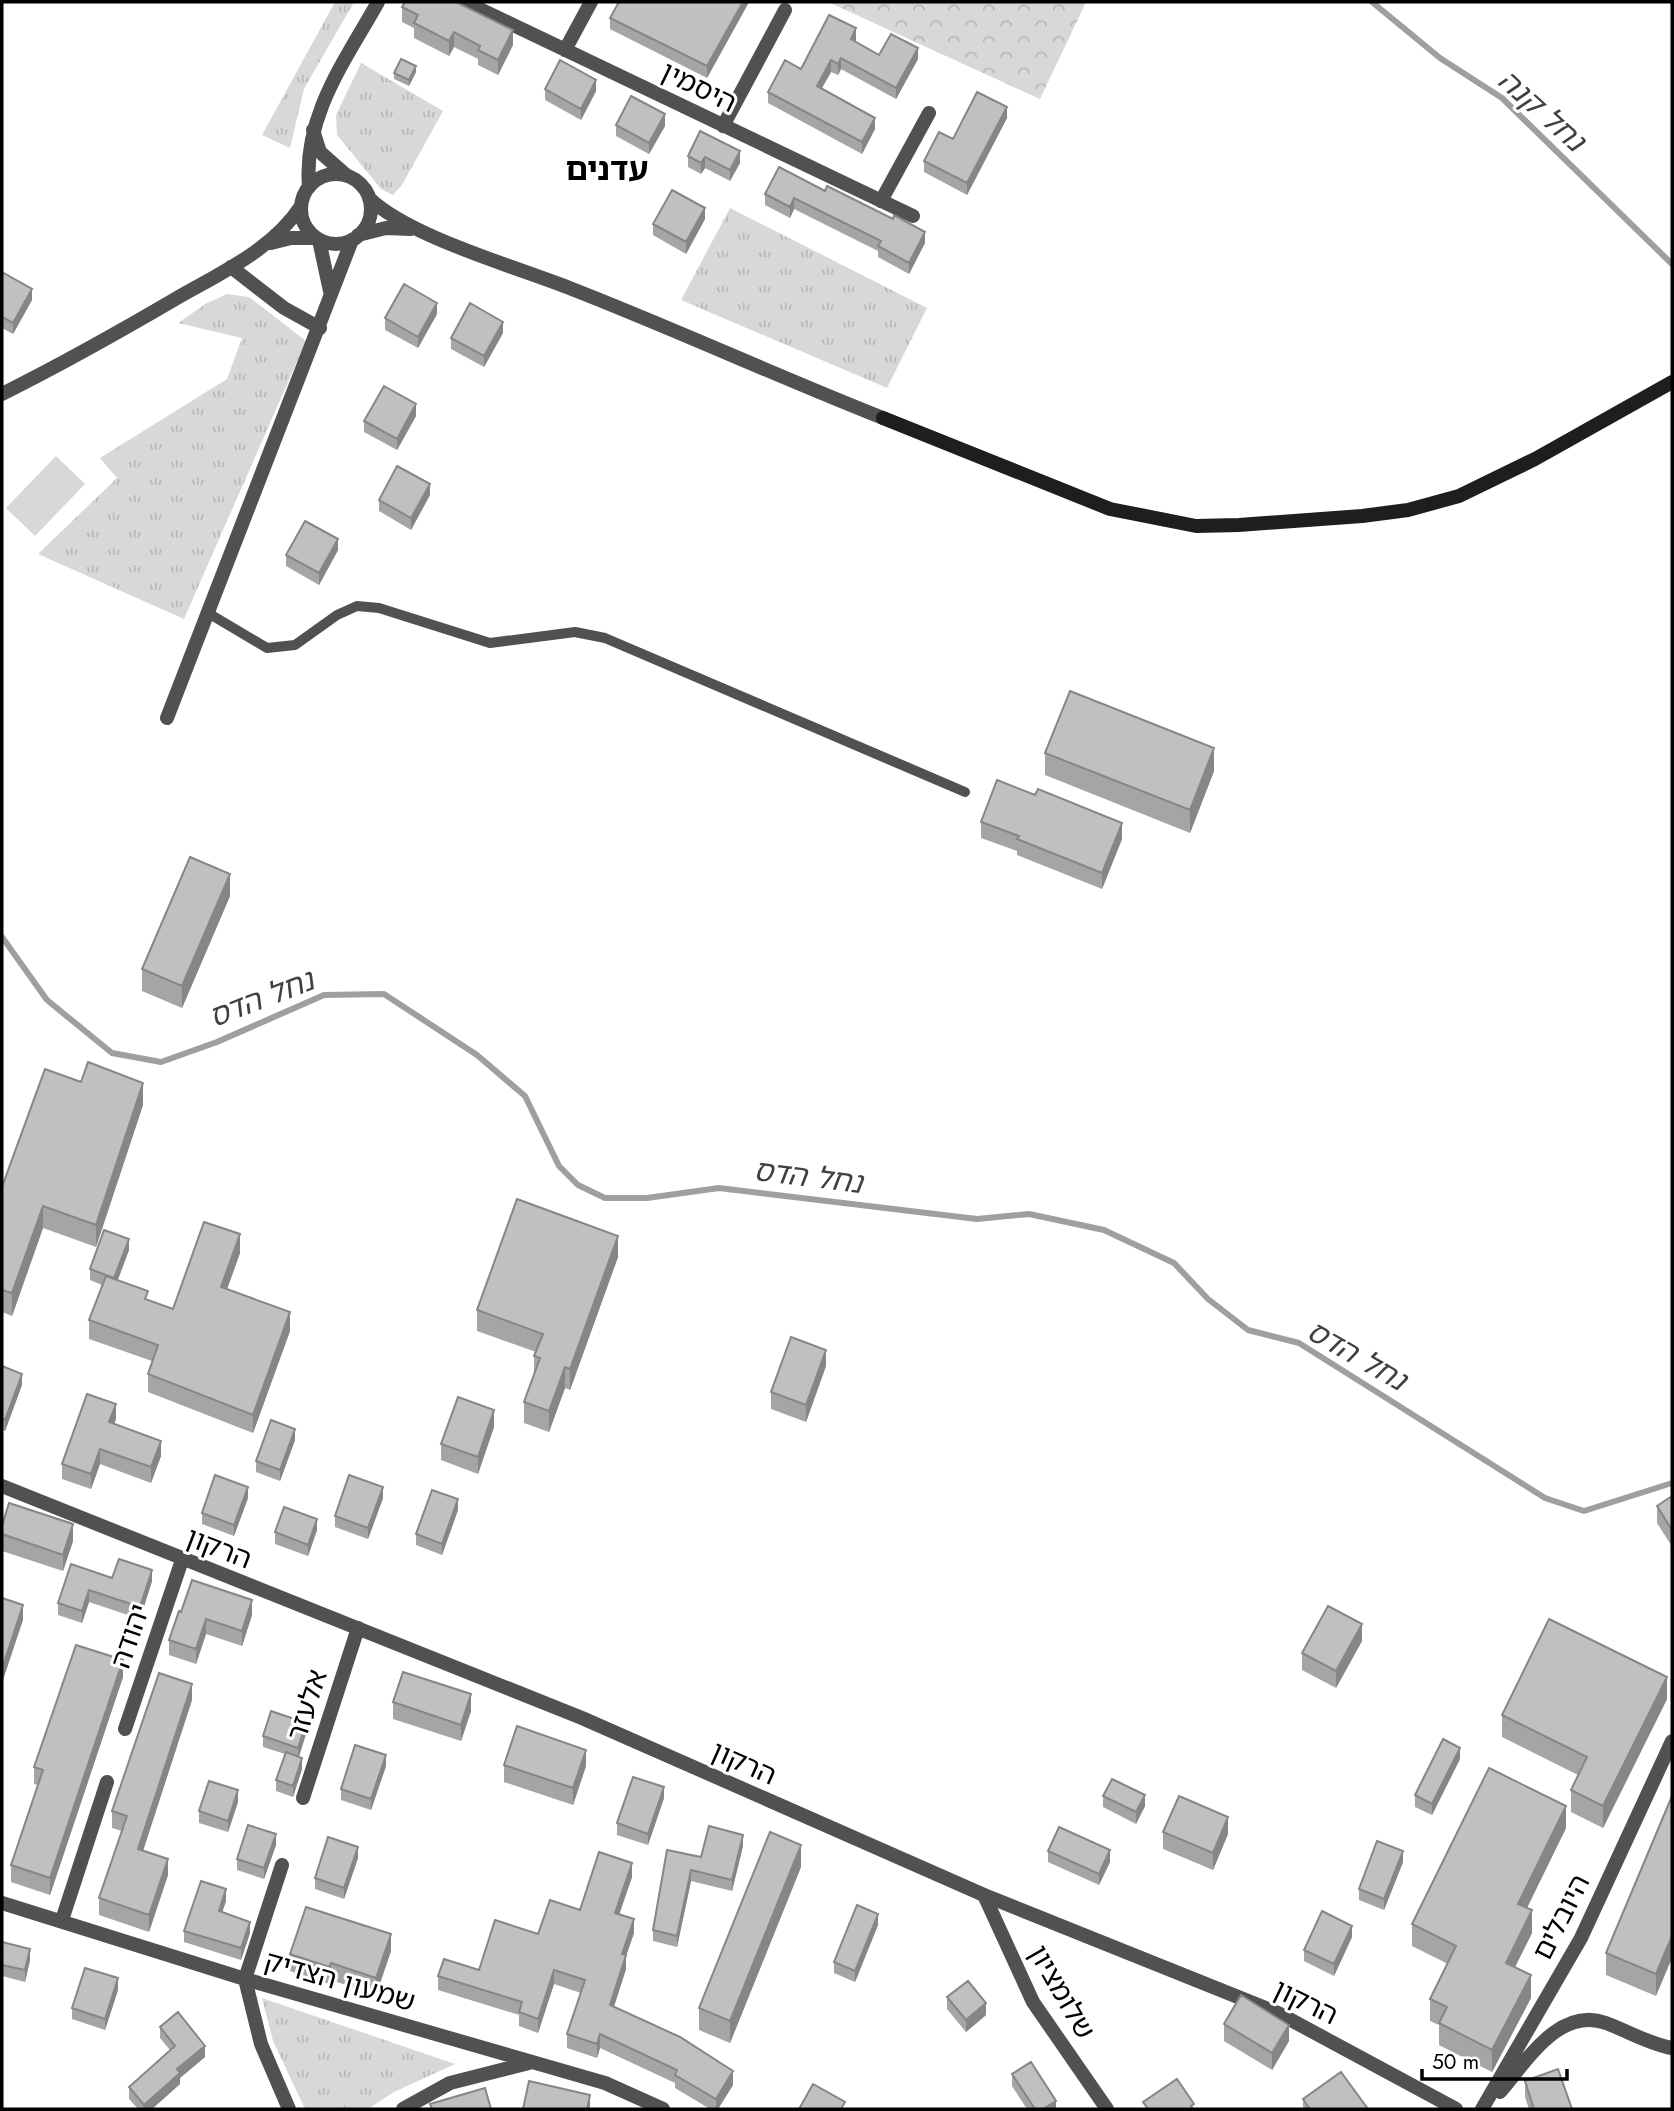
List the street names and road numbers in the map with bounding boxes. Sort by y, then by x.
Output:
street label: היסמין [654,51,744,123]
street label: הרקון [180,1517,258,1579]
street label: יהודה [100,1598,160,1674]
street label: אלעזר [276,1664,338,1746]
street label: הרקון [705,1731,783,1795]
street label: היובלים [1522,1867,1600,1967]
street label: שלומציון [1019,1937,1105,2047]
street label: שמעון הצדיק [260,1940,420,2022]
street label: הרקון [1267,1969,1345,2035]

